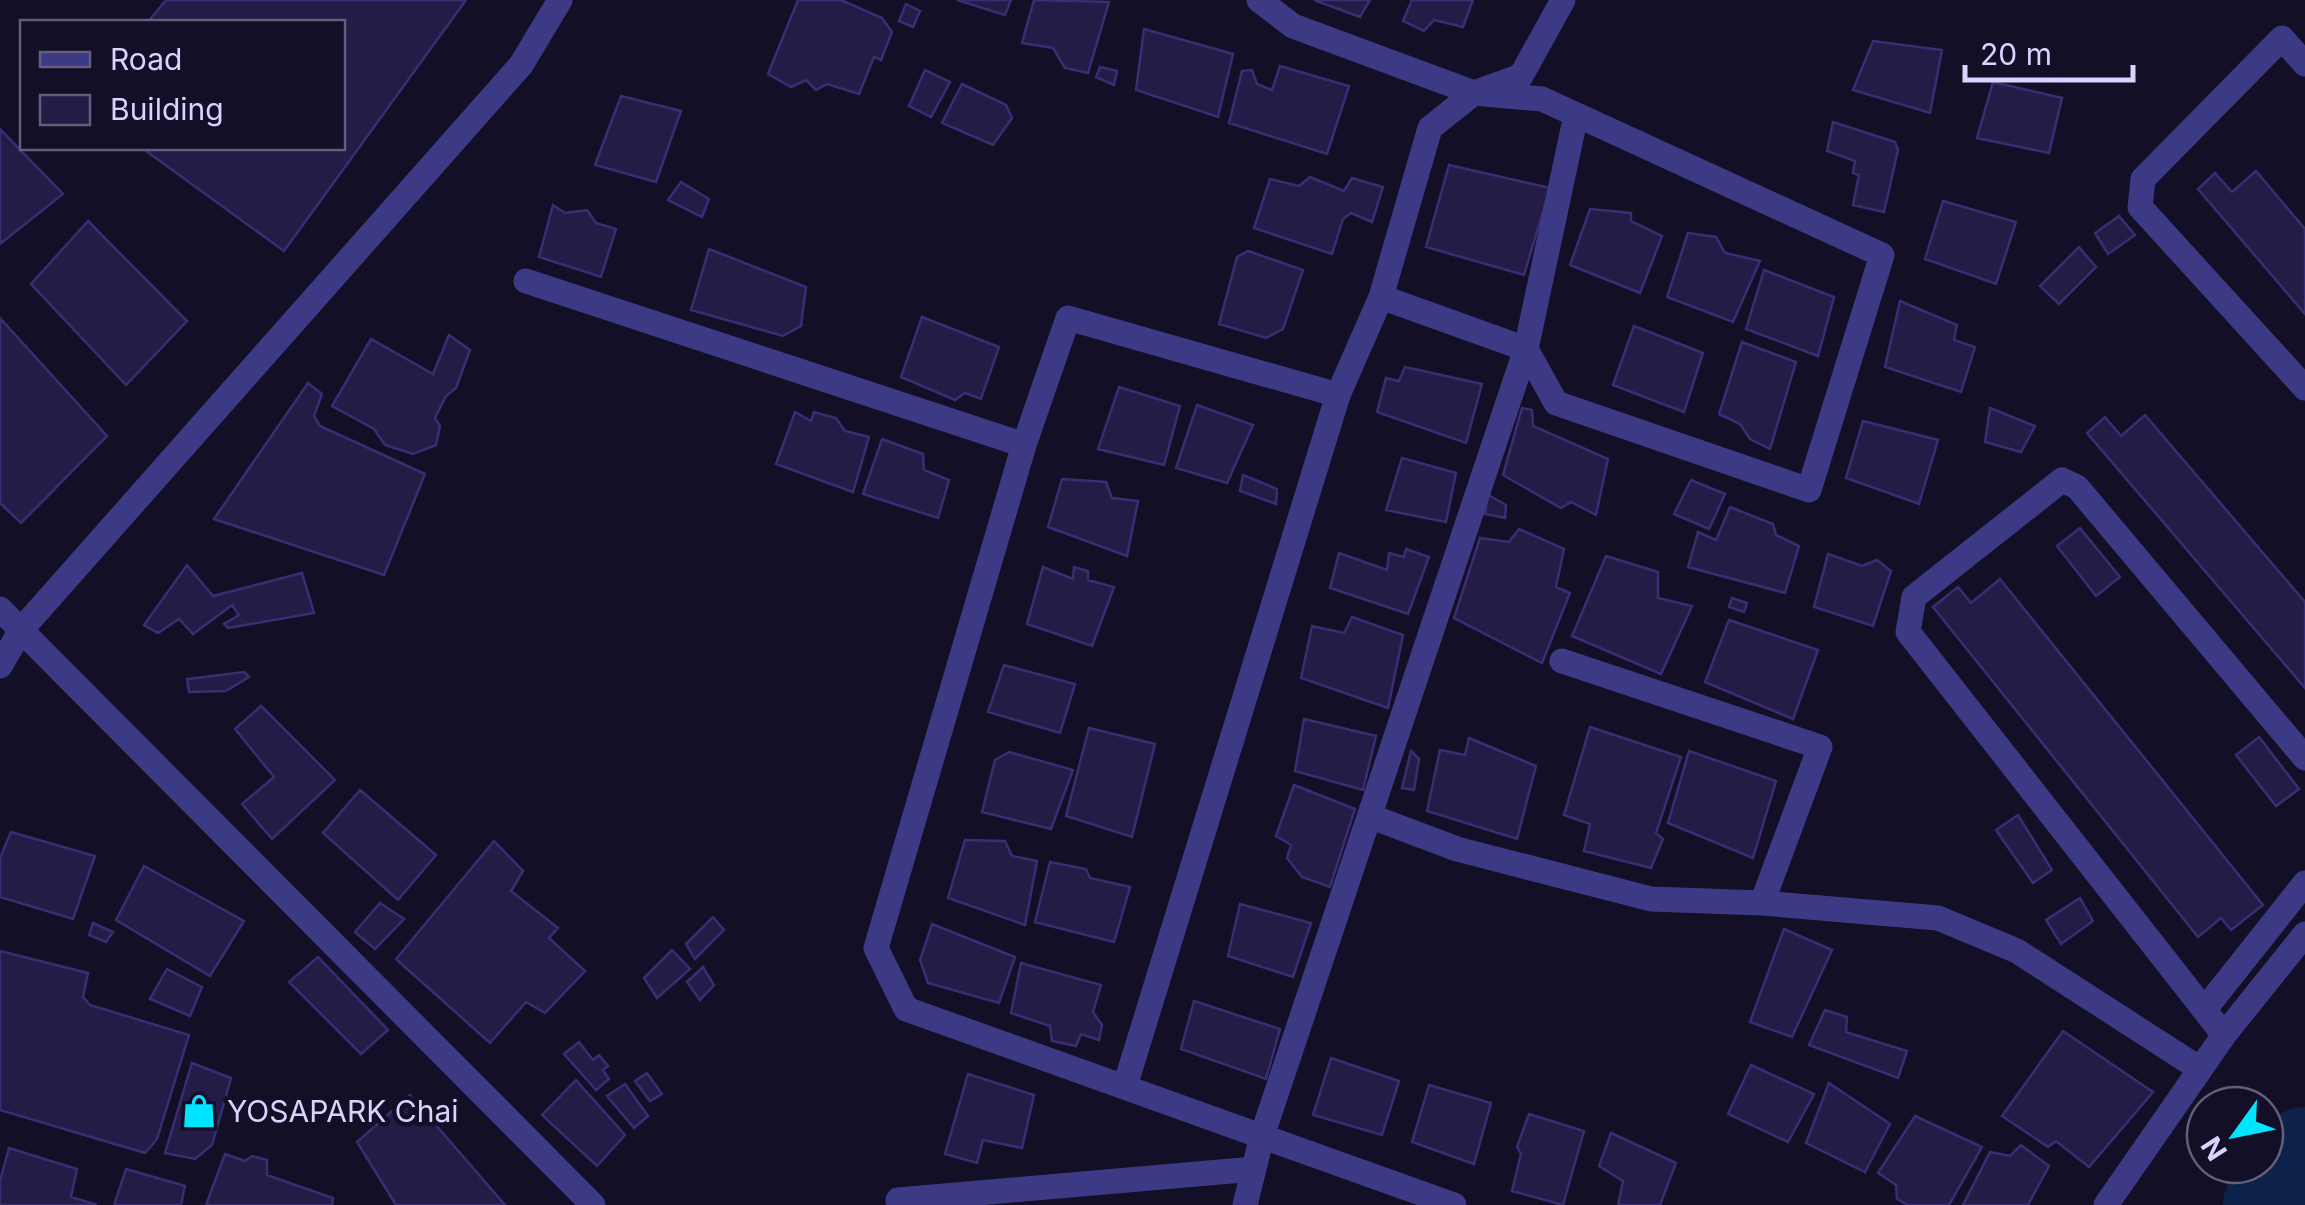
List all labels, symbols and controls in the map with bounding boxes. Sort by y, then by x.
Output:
legend [20,20,345,150]
scale bar [1965,20,2132,82]
text: 20 m [1980,36,2052,72]
text: Road [110,41,182,77]
text: Building [110,91,224,127]
north arrow [2185,1085,2285,1185]
shop icon: YOSAPARK Chai [180,1092,218,1130]
place label: YOSAPARK Chai [227,1093,459,1129]
text: N [2194,1130,2234,1167]

